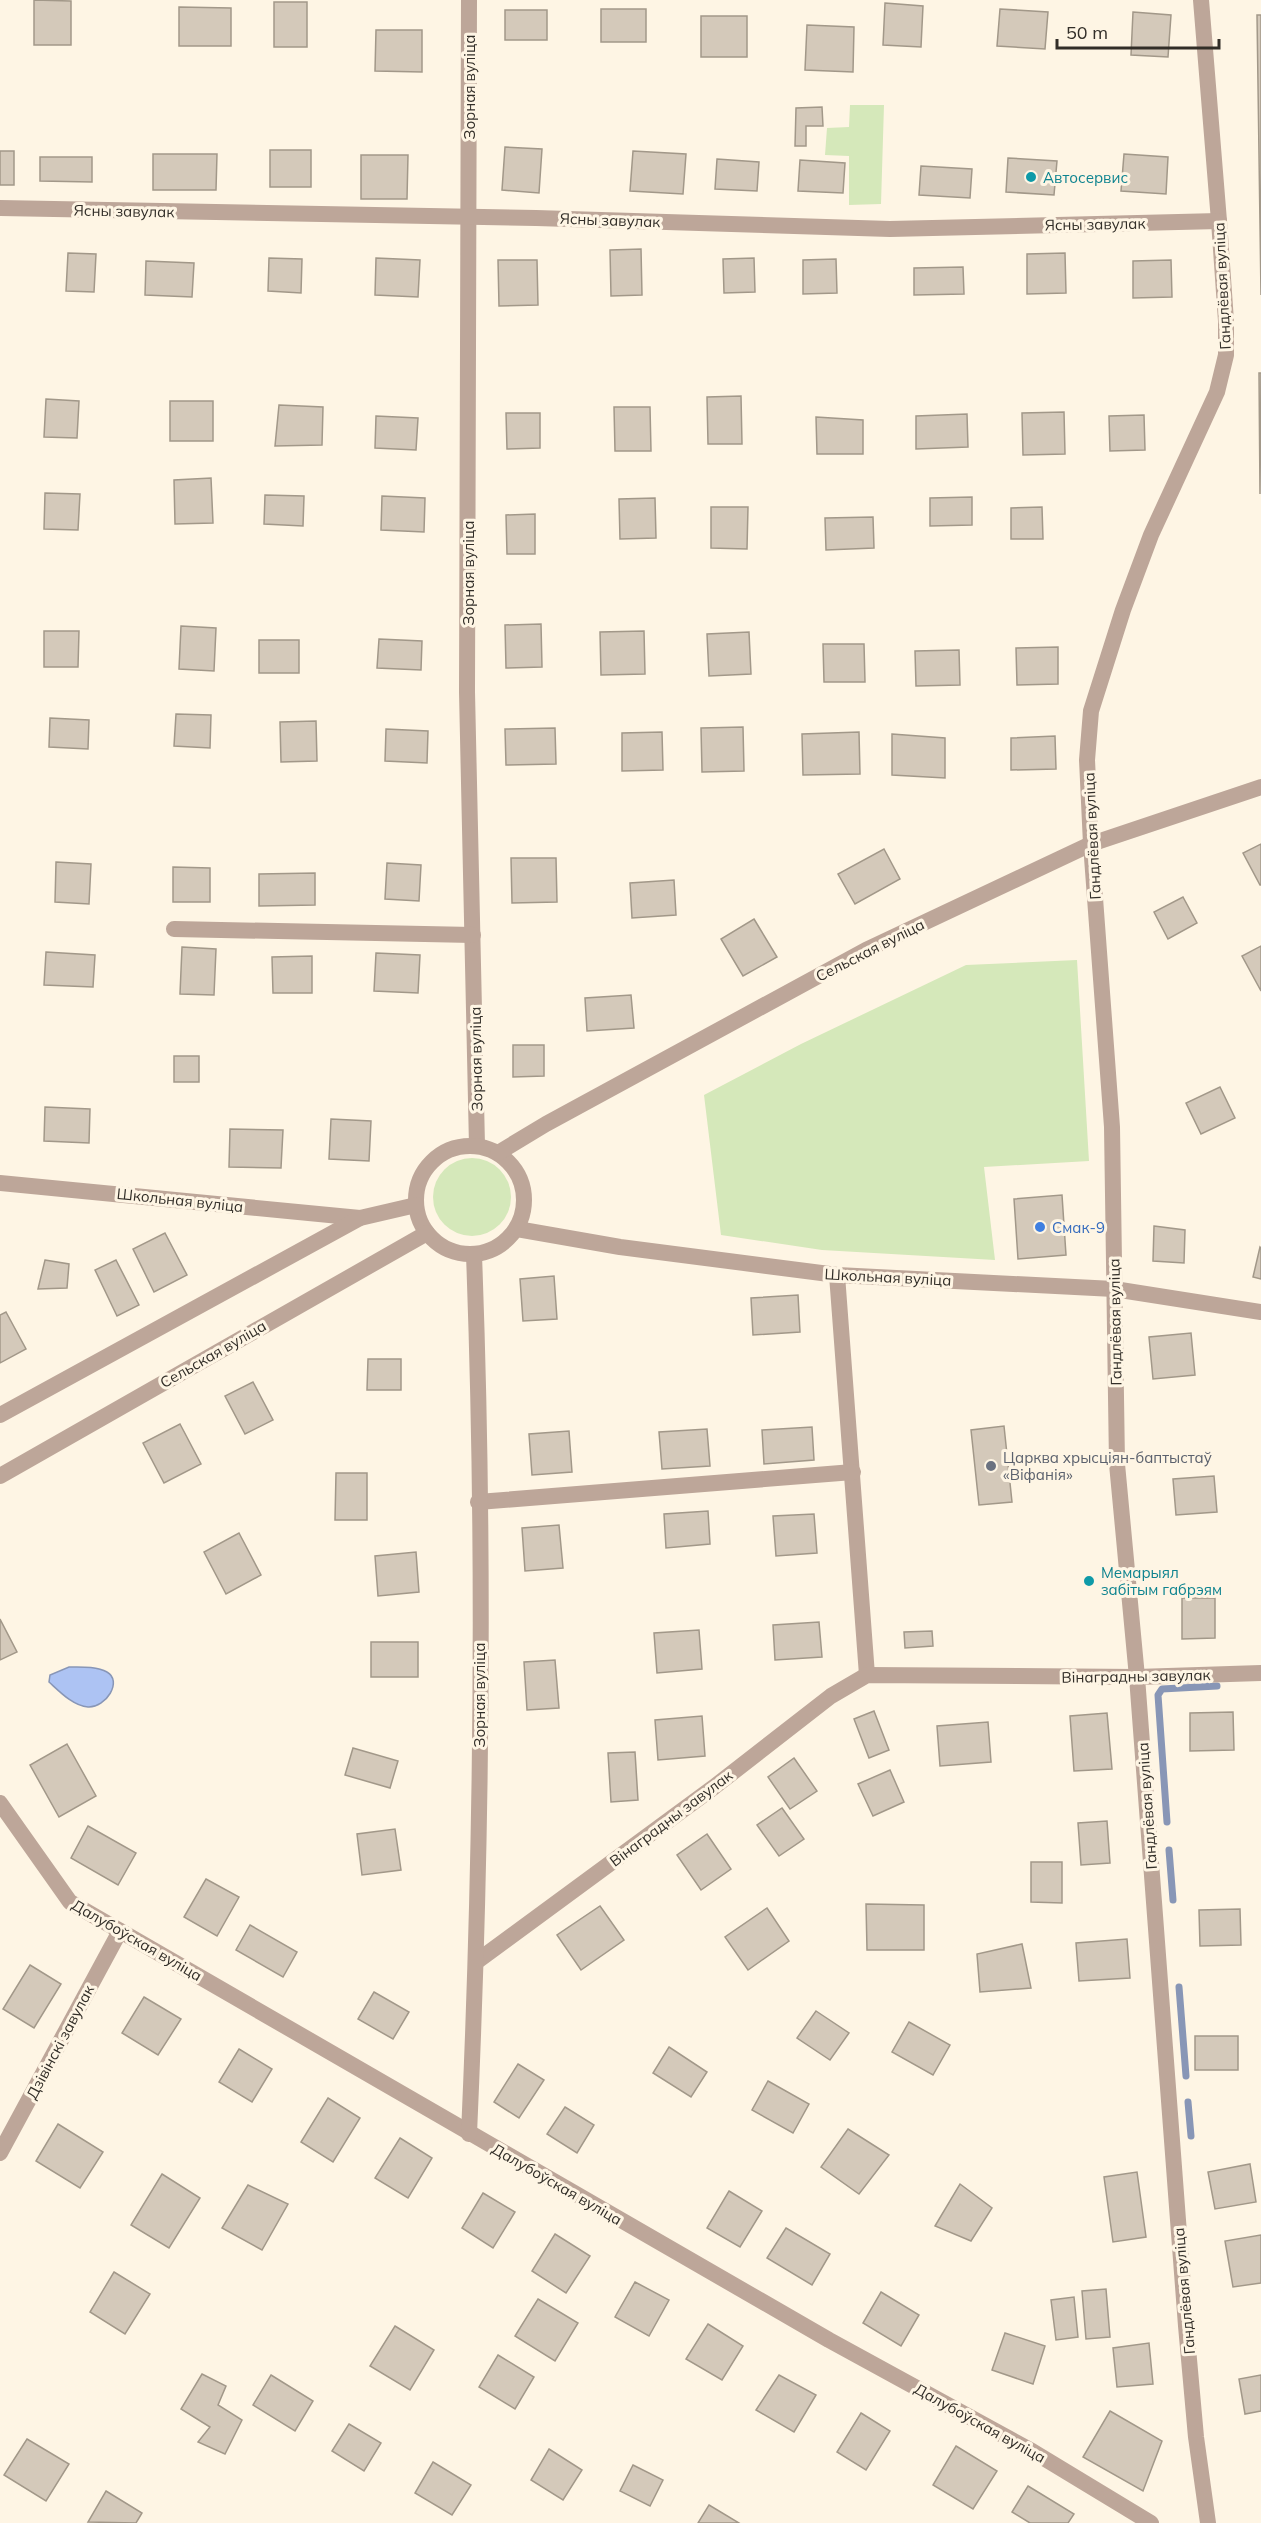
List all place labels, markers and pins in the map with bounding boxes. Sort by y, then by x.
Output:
place label: Автосервис [1043,168,1128,187]
marker: Автосервис [1024,170,1038,184]
place label: Смак-9 [1052,1218,1105,1237]
marker: Смак-9 [1033,1220,1047,1234]
place label: Царква хрысціян-баптыстаў «Віфанія» [1003,1448,1212,1484]
marker: Царква хрысціян-баптыстаў «Віфанія» [984,1459,998,1473]
place label: Мемарыял забітым габрэям [1101,1563,1222,1599]
marker: Мемарыял забітым габрэям [1082,1574,1096,1588]

